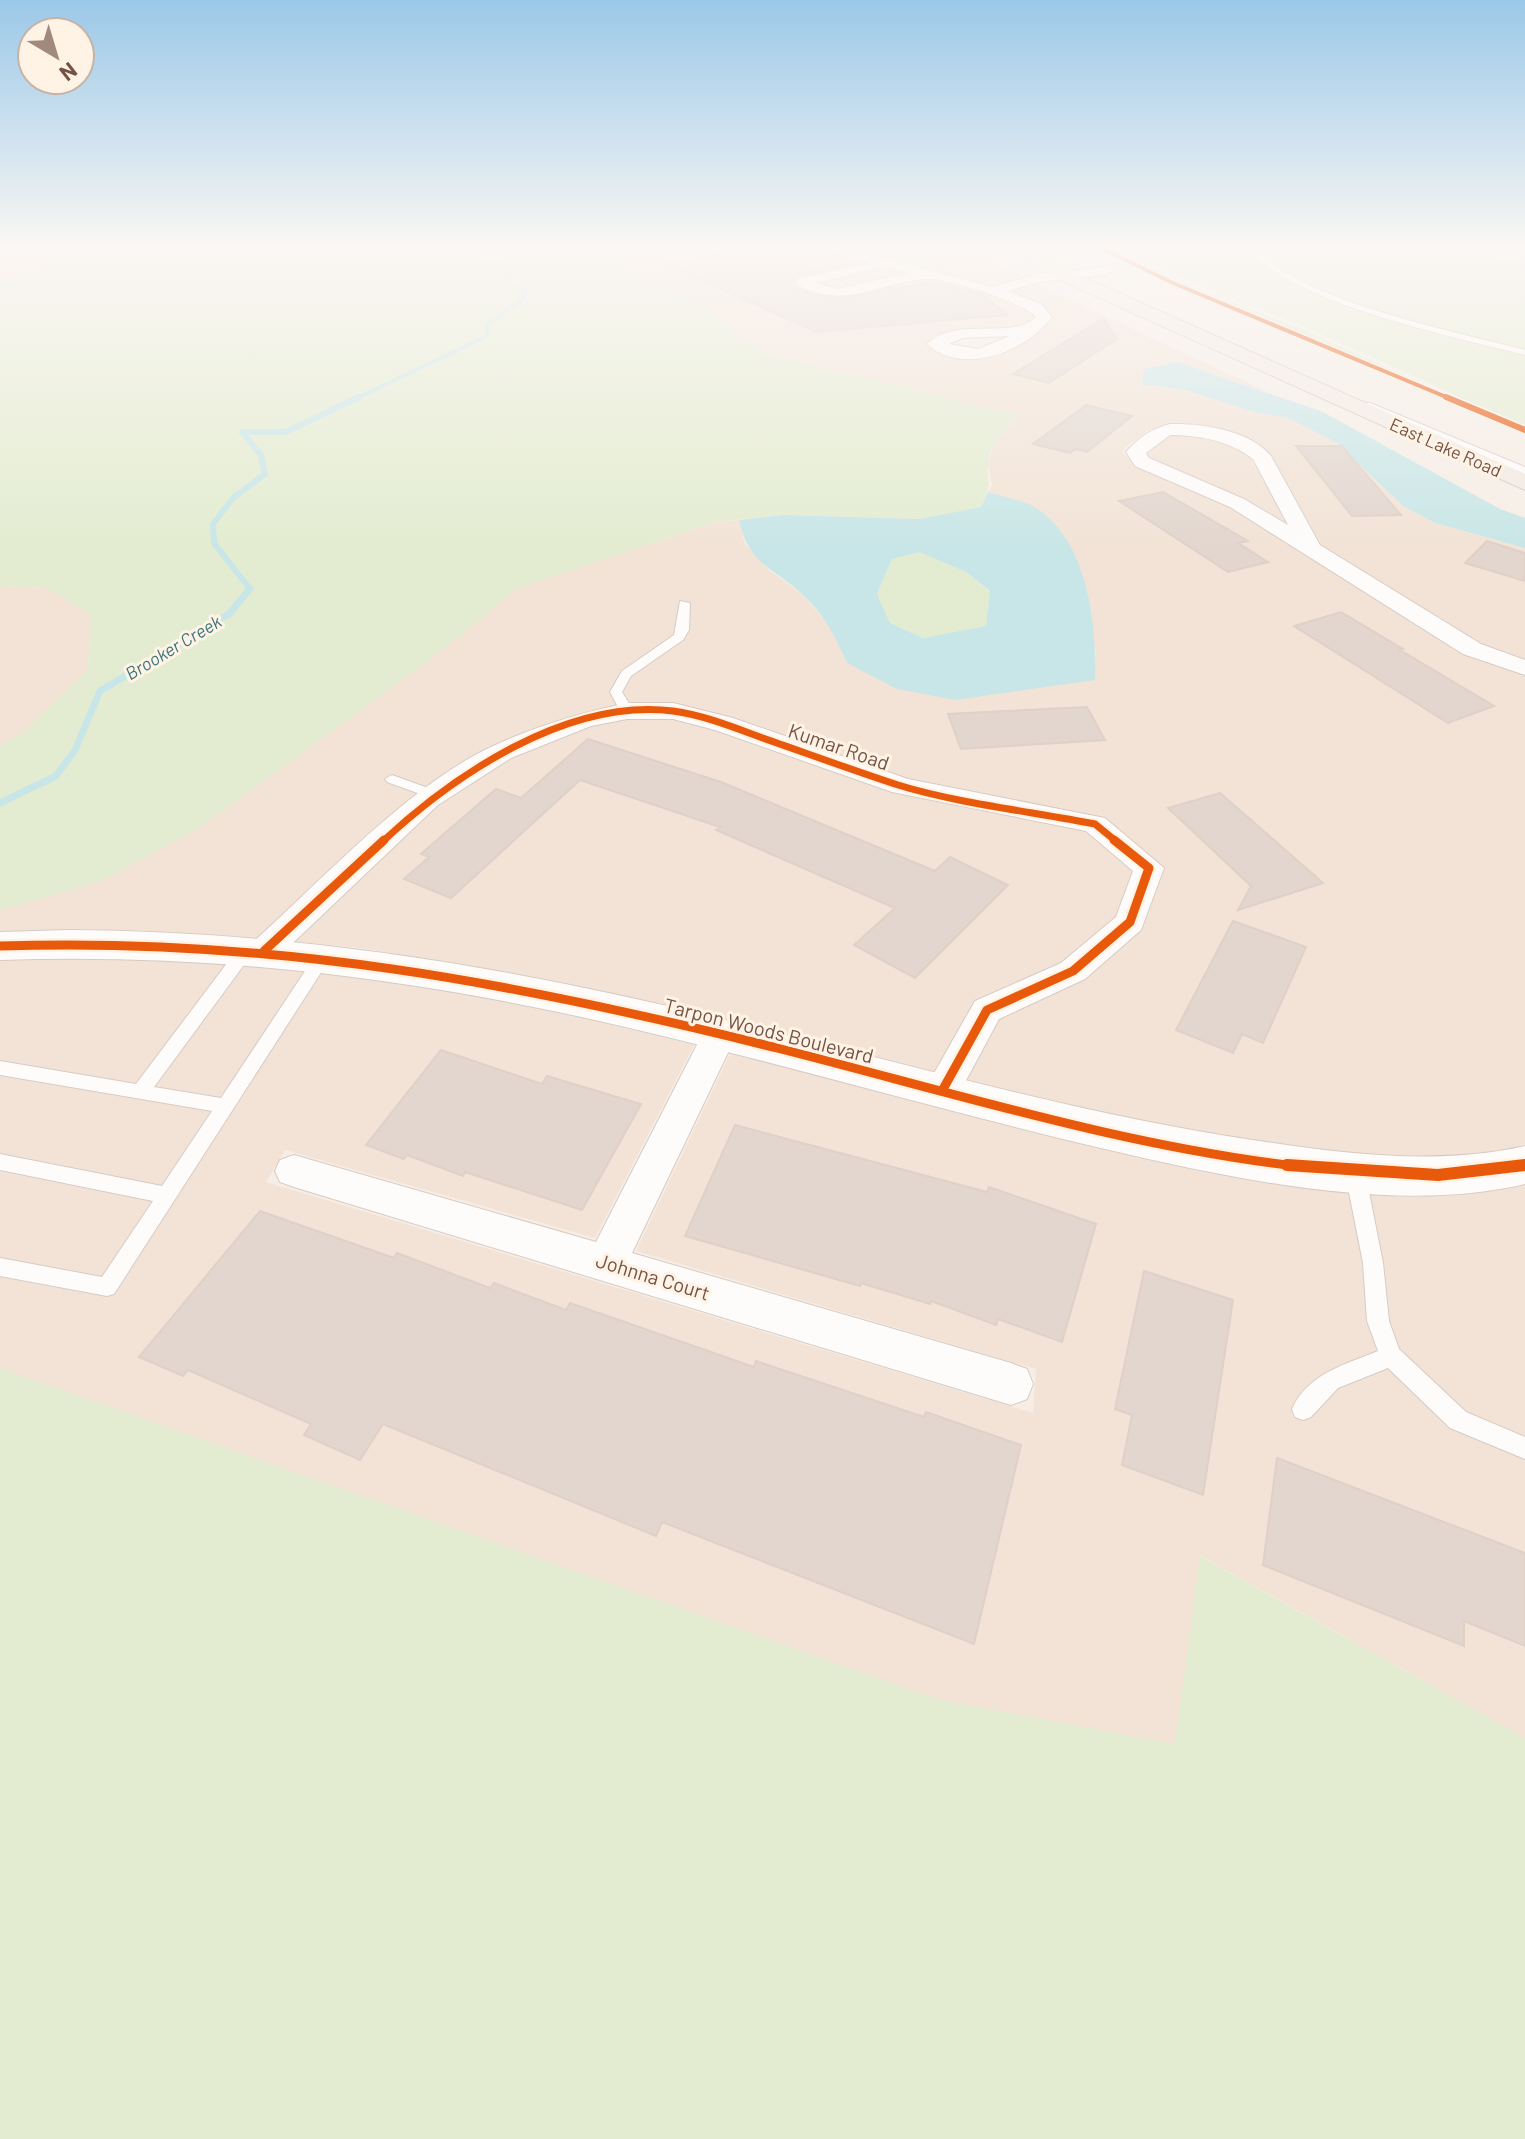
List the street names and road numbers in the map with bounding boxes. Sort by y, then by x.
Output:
street label: East Lake Road [1387,413,1505,481]
street label: Kumar Road [785,718,893,774]
street label: Tarpon Woods Boulevard [662,992,876,1068]
street label: Johnna Court [593,1247,713,1305]

